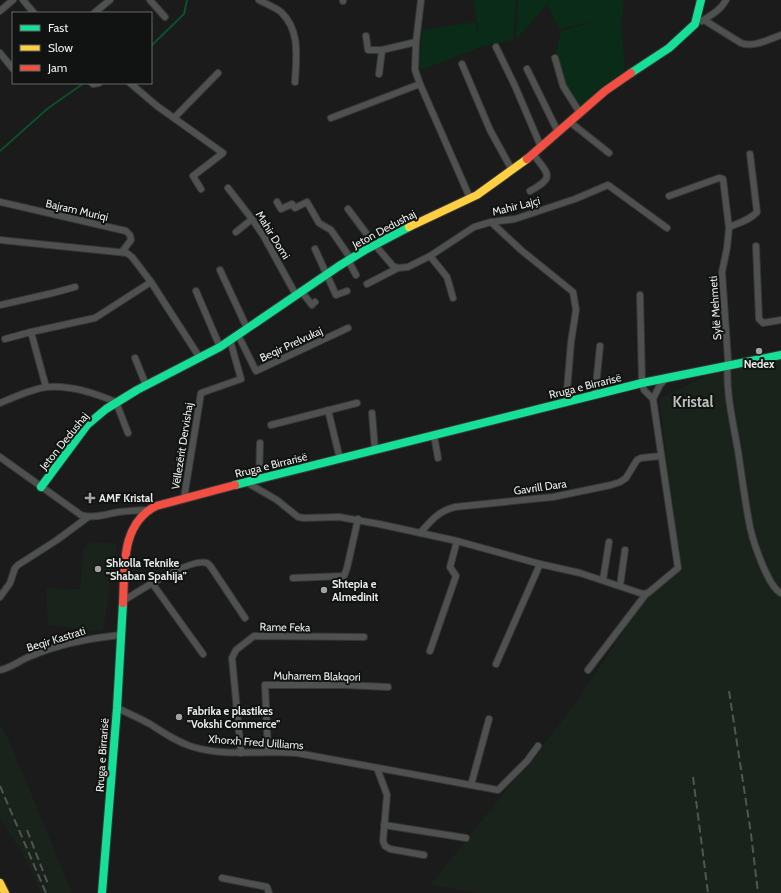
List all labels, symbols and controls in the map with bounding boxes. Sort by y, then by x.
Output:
legend [12,12,152,84]
text: Fast [48,20,68,35]
text: Slow [48,40,73,55]
text: Jam [47,60,67,75]
street label: Mahir Lajçi [491,193,541,219]
street label: Bajram Muriqi [44,196,110,224]
street label: Jeton Dedushaj [349,206,418,252]
street label: Mahir Domi [253,208,293,262]
street label: Sylë Mehmeti [706,276,724,340]
street label: Beqir Prelvukaj [257,323,325,365]
marker: Nedex [754,346,764,356]
place label: Nedex [744,357,775,371]
street label: Rruga e Birrarisë [547,370,623,402]
district label: Kristal [673,393,713,411]
street label: Vëllezërit Dervishaj [168,401,196,491]
street label: Jeton Dedushaj [36,409,92,473]
street label: Rruga e Birrarisë [233,449,309,481]
street label: Gavrill Dara [513,476,568,498]
place label: AMF Kristal [99,491,153,505]
marker: AMF Kristal [84,492,96,504]
place label: Shkolla Teknike "Shaban Spahija" [106,556,187,583]
marker: Shkolla Teknike "Shaban Spahija" [93,564,103,574]
place label: Shtepia e Almedinit [332,577,379,604]
marker: Shtepia e Almedinit [319,585,329,595]
street label: Rame Feka [260,620,311,634]
street label: Beqir Kastrati [25,623,87,655]
street label: Muharrem Blakqori [273,668,361,684]
place label: Fabrika e plastikes "Vokshi Commerce" [187,704,280,731]
marker: Fabrika e plastikes "Vokshi Commerce" [174,712,184,722]
street label: Rruga e Birrarisë [92,717,112,792]
street label: Xhorxh Fred Uilliams [208,732,305,752]

